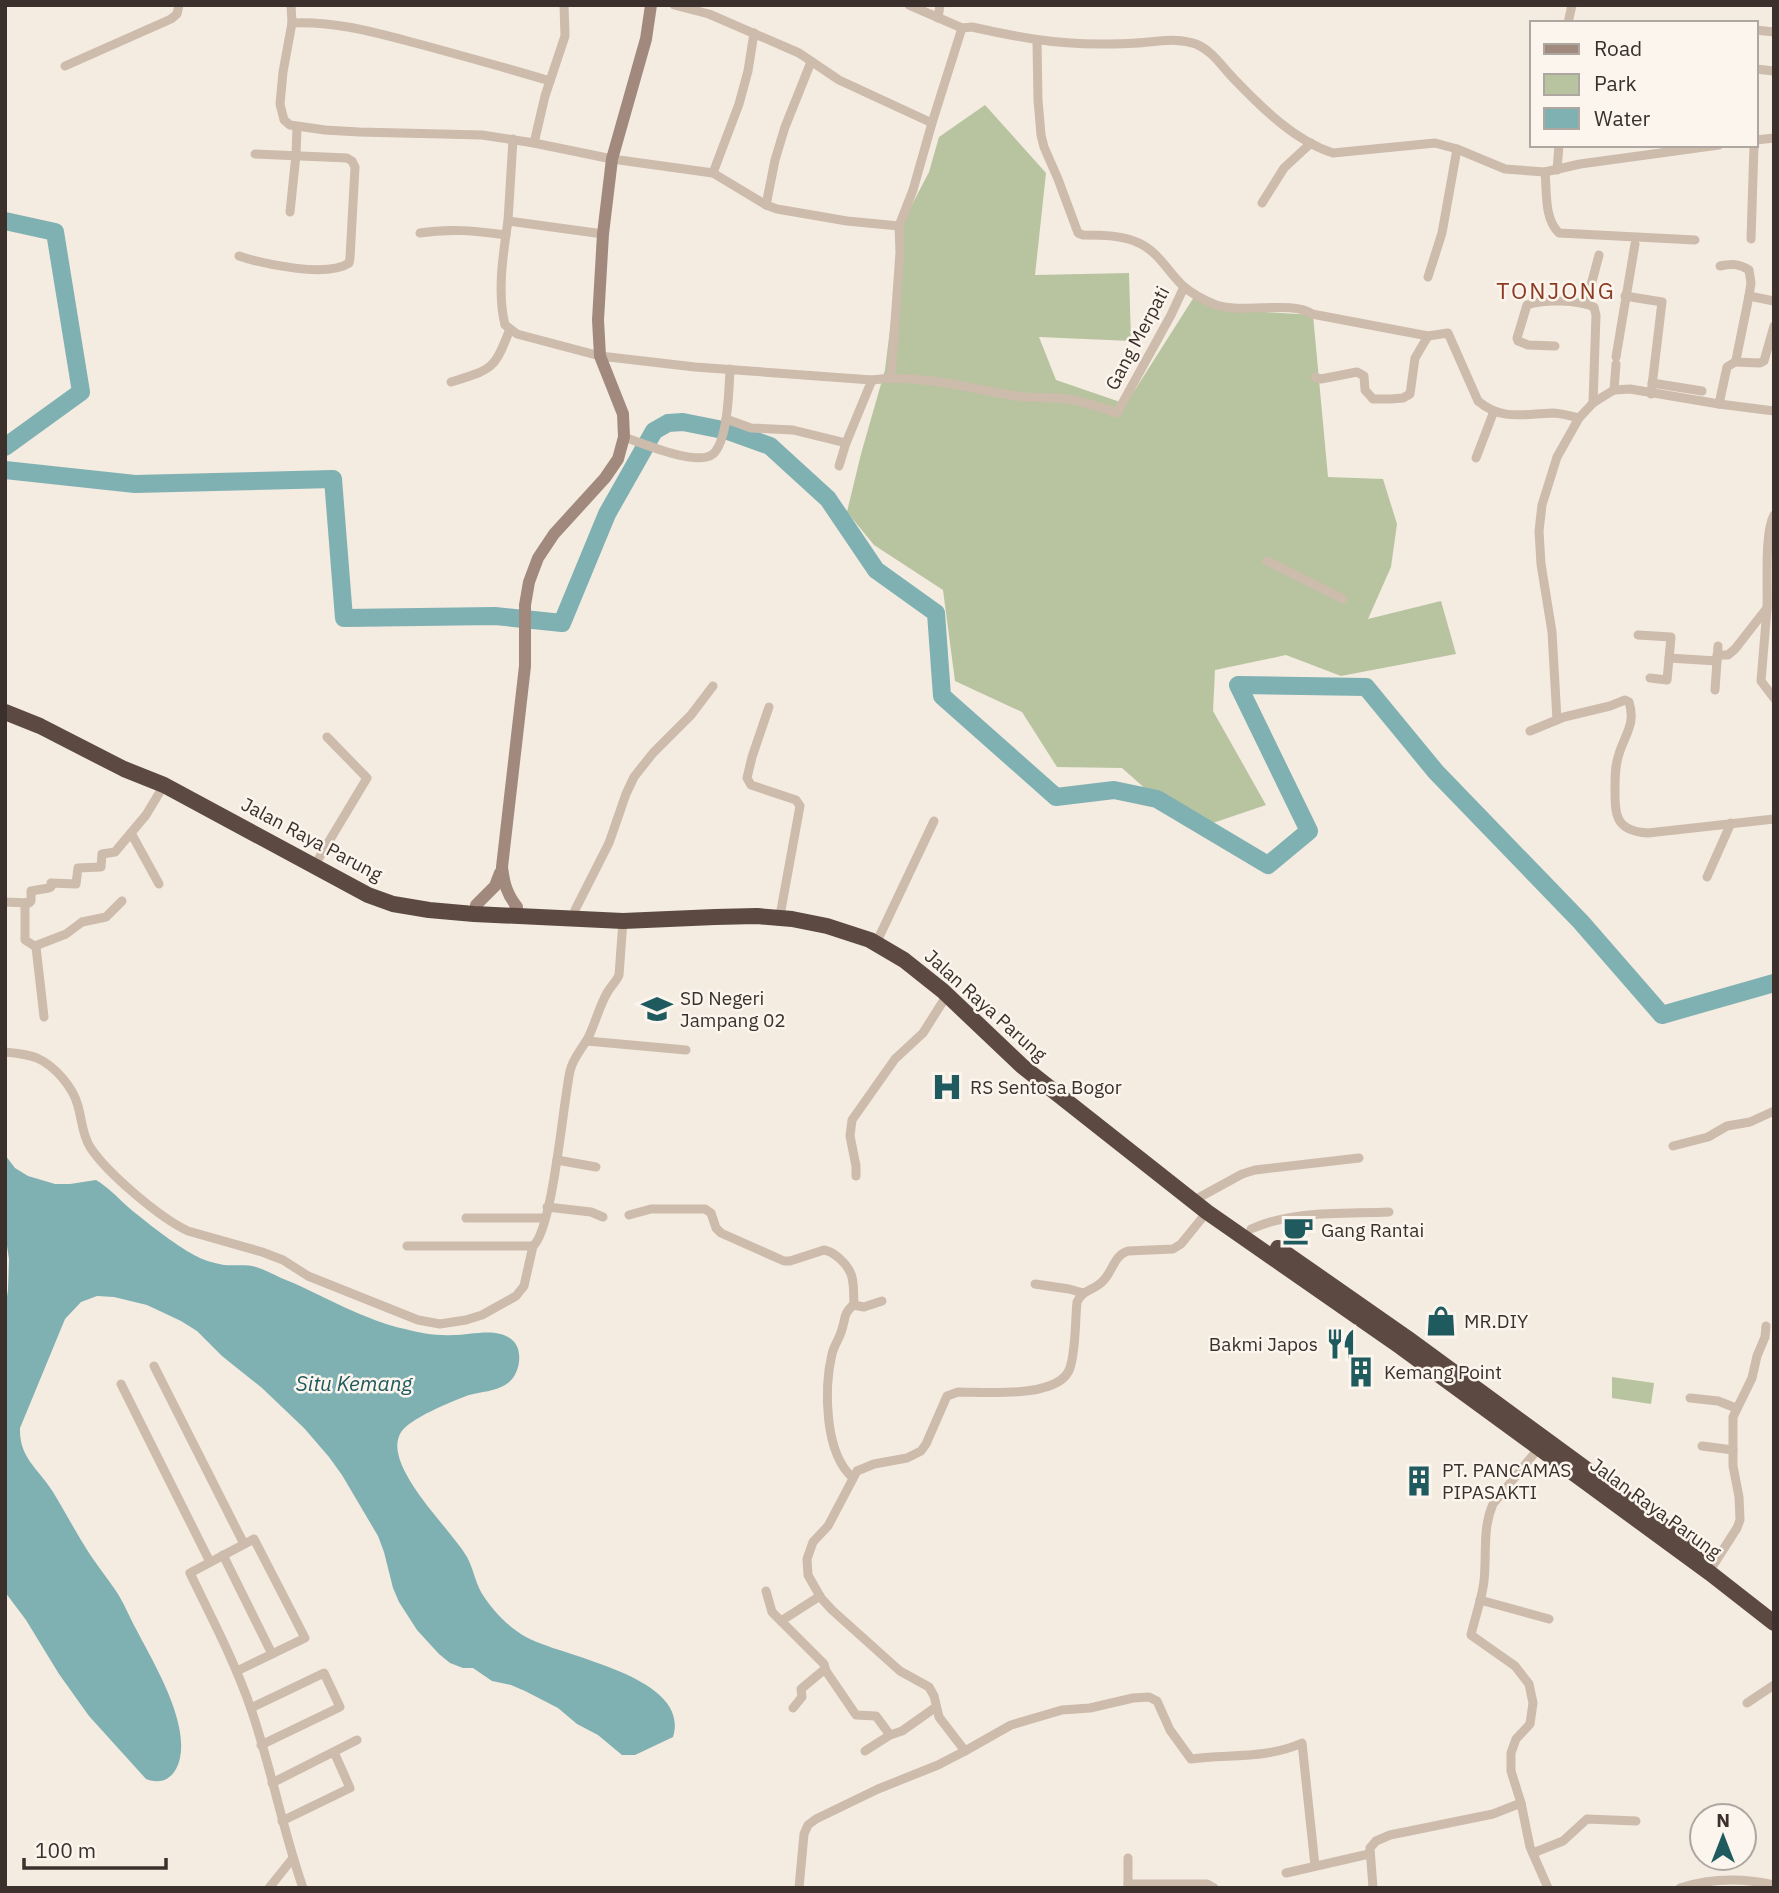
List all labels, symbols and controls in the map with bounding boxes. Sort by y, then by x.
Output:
legend [1530,21,1758,147]
text: Road [1594,34,1642,62]
text: Park [1594,69,1637,97]
text: Water [1594,104,1651,132]
district label: TONJONG [1496,275,1616,305]
street label: Gang Merpati [1100,282,1174,394]
street label: Jalan Raya Parung [237,792,387,886]
street label: Jalan Raya Parung [920,944,1052,1066]
place label: SD Negeri Jampang 02 [680,986,786,1032]
school or university icon: SD Negeri Jampang 02 [640,992,674,1026]
hospital icon: RS Sentosa Bogor [930,1070,964,1104]
place label: RS Sentosa Bogor [970,1075,1122,1099]
cafe icon: Gang Rantai [1281,1213,1315,1247]
place label: Gang Rantai [1321,1218,1424,1242]
shop icon: MR.DIY [1424,1304,1458,1338]
place label: MR.DIY [1464,1309,1529,1333]
restaurant icon: Bakmi Japos [1324,1327,1358,1361]
place label: Bakmi Japos [1209,1332,1318,1356]
building icon: Kemang Point [1344,1355,1378,1389]
place label: Kemang Point [1384,1360,1502,1384]
water label: Situ Kemang [296,1369,414,1397]
street label: Jalan Raya Parung [1586,1452,1726,1564]
place label: PT. PANCAMAS PIPASAKTI [1442,1458,1571,1504]
building icon: PT. PANCAMAS PIPASAKTI [1402,1464,1436,1498]
north arrow [1688,1802,1758,1872]
text: N [1716,1808,1730,1832]
scale bar [24,1826,166,1870]
text: 100 m [35,1836,96,1864]

